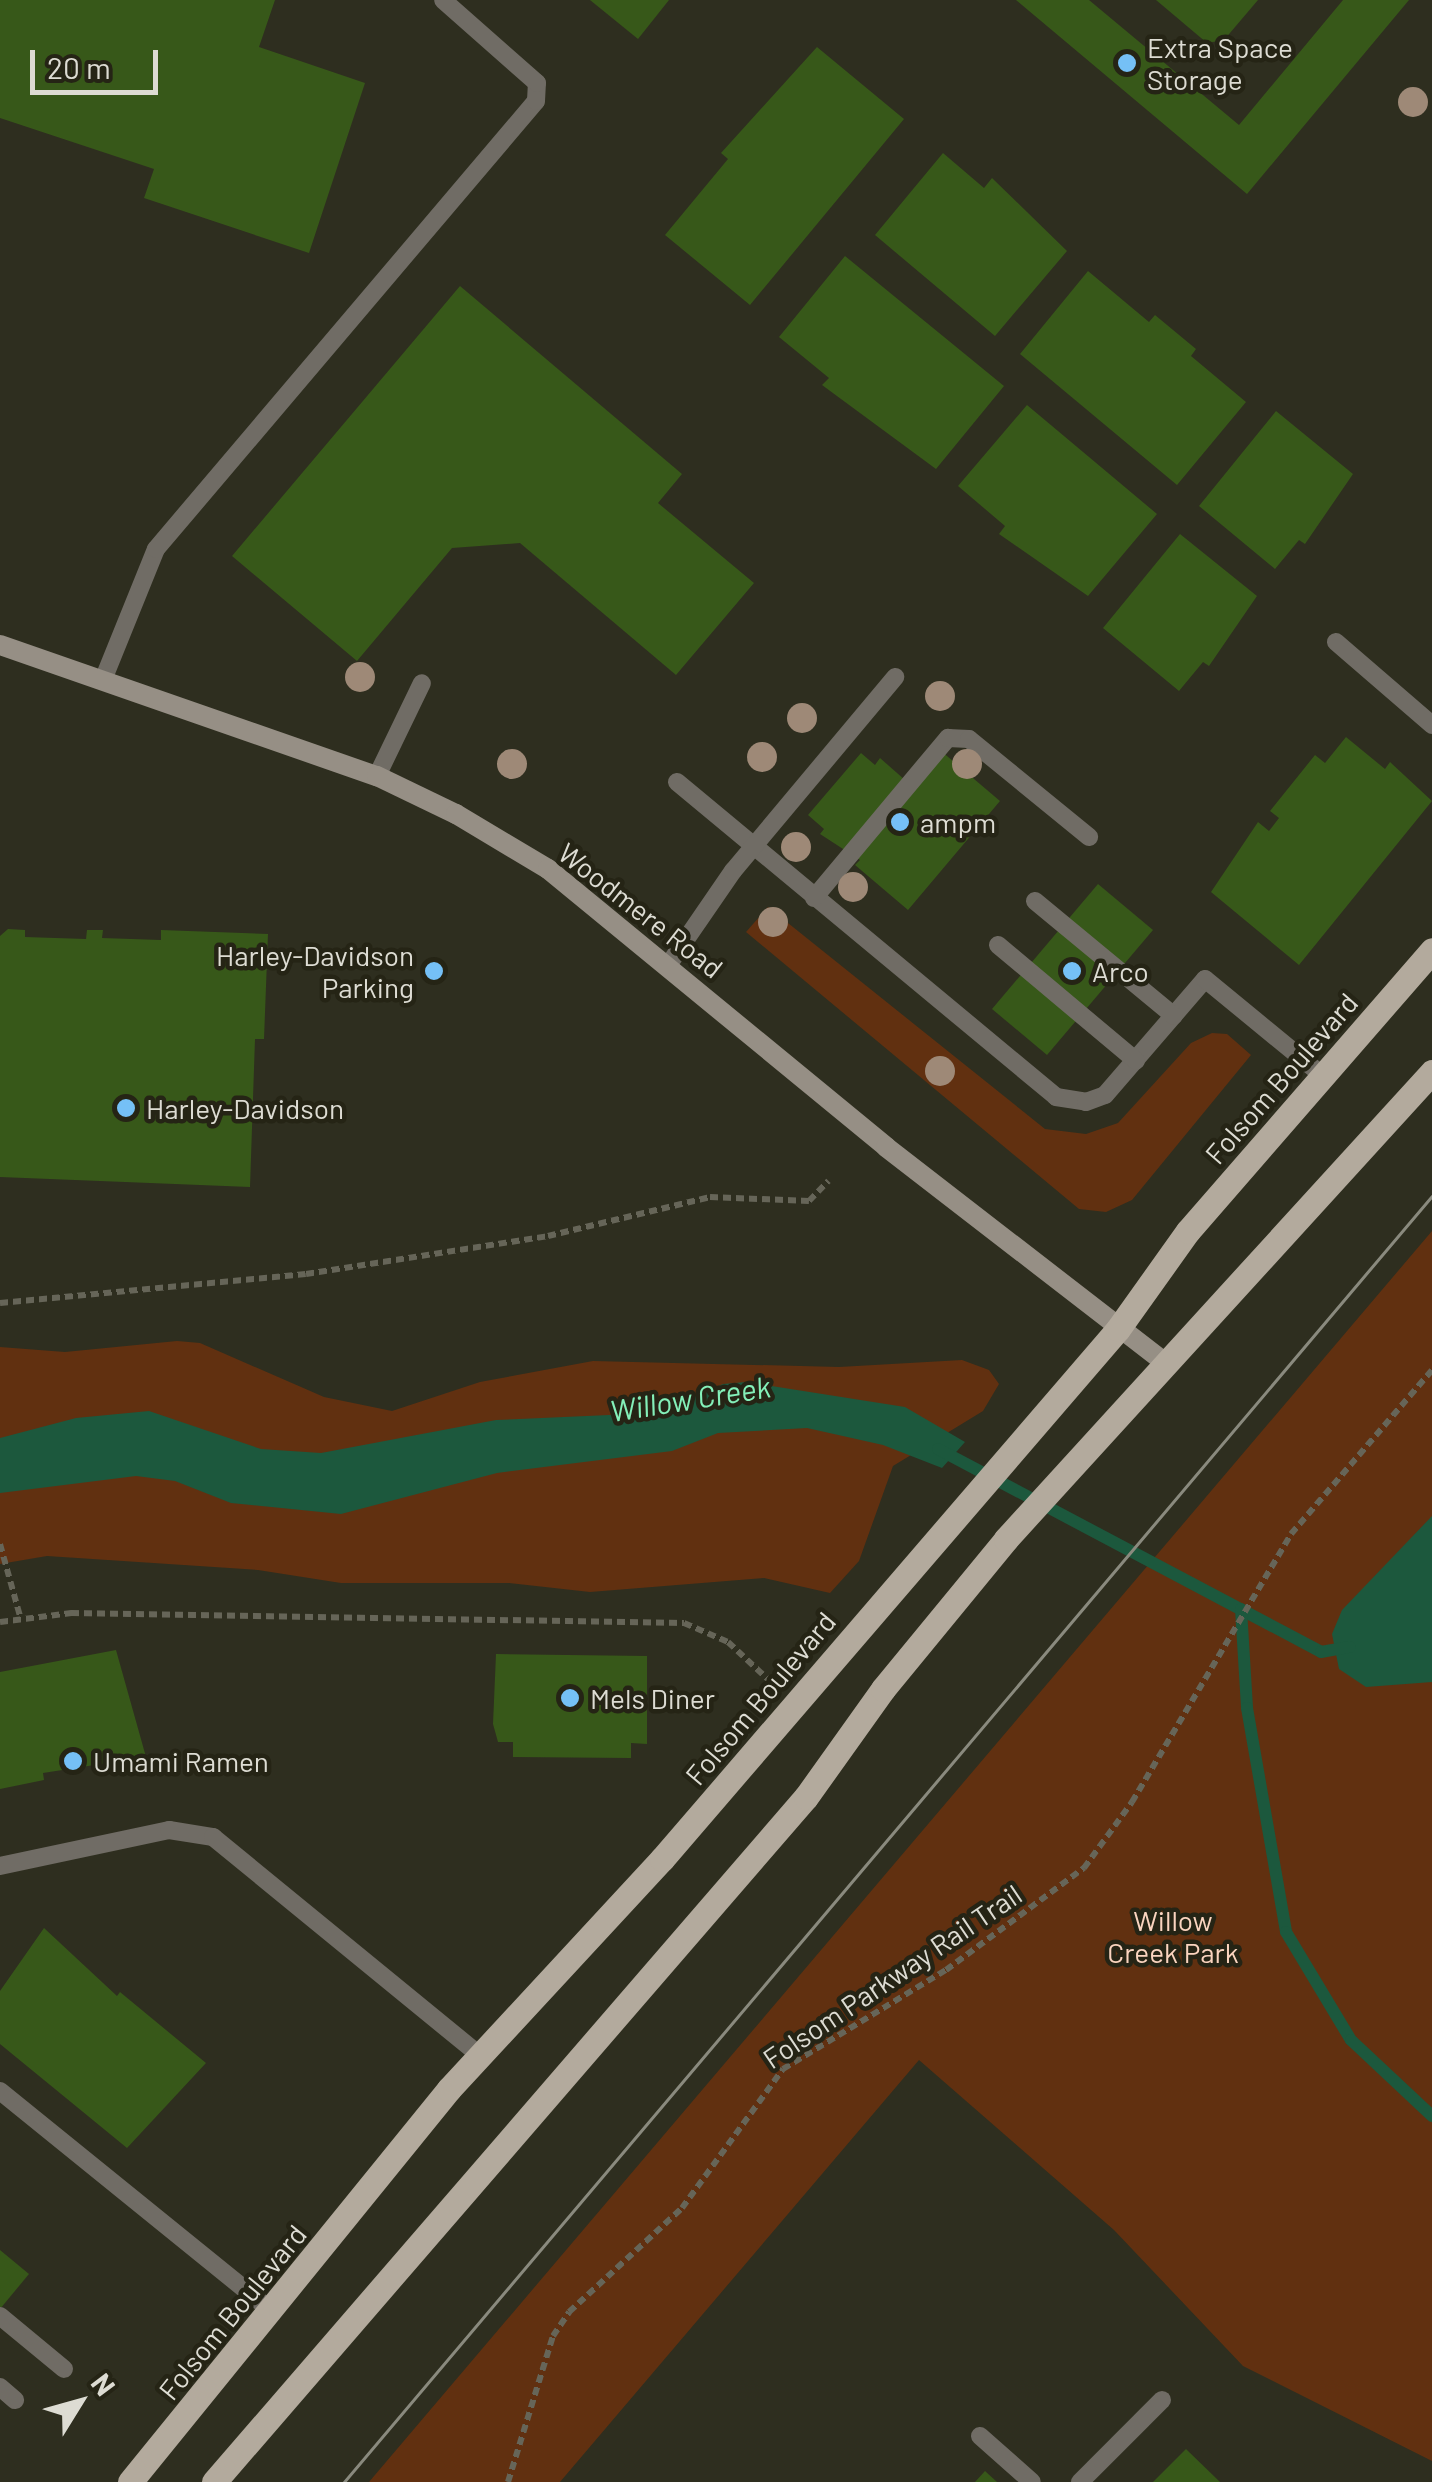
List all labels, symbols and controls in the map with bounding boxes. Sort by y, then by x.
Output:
scale bar [35,30,162,92]
place label: Extra Space Storage [1147,30,1293,96]
text: 20 m [47,49,111,85]
marker: Extra Space Storage [1116,52,1138,74]
place label: ampm [920,805,996,839]
marker: ampm [889,811,911,833]
street label: Woodmere Road [552,835,730,985]
place label: Harley-Davidson Parking [216,938,414,1004]
place label: Arco [1092,954,1149,988]
marker: Harley-Davidson Parking [423,960,445,982]
marker: Arco [1061,960,1083,982]
street label: Folsom Boulevard [1198,986,1364,1170]
place label: Harley-Davidson [146,1091,344,1125]
marker: Harley-Davidson [115,1097,137,1119]
water label: Willow Creek [607,1368,773,1428]
street label: Folsom Boulevard [678,1605,842,1791]
place label: Mels Diner [590,1681,715,1715]
marker: Mels Diner [559,1687,581,1709]
place label: Umami Ramen [93,1744,269,1778]
marker: Umami Ramen [62,1750,84,1772]
street label: Folsom Parkway Rail Trail [756,1877,1028,2075]
park label: Willow Creek Park [1107,1903,1239,1969]
street label: Folsom Boulevard [151,2218,313,2406]
north arrow [30,2352,130,2452]
text: N [85,2366,123,2402]

